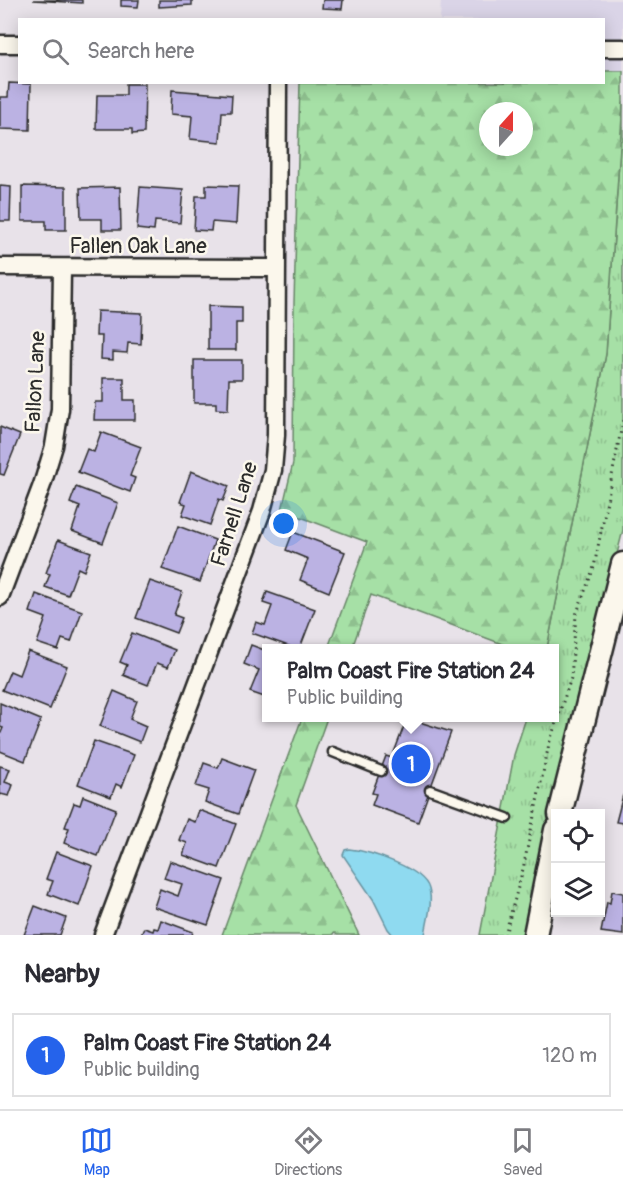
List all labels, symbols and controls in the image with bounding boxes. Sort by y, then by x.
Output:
search box [18,18,605,84]
icon: search [39,35,72,68]
text: Search here [87,37,194,65]
north arrow [479,102,533,156]
street label: Fallen Oak Lane [69,233,207,260]
street label: Fallon Lane [19,330,52,434]
street label: Farnell Lane [205,458,264,570]
your location [269,509,298,538]
popup [262,644,559,722]
text: Palm Coast Fire Station 24 [286,657,535,685]
text: Public building [286,685,403,710]
pin: 1 [392,742,430,786]
map controls [551,809,605,917]
button: locate [551,809,605,863]
button: layers [551,863,605,917]
text: Nearby [24,958,100,990]
text: Palm Coast Fire Station 24 [83,1029,331,1057]
text: 1 [42,1043,49,1068]
text: 120 m [542,1043,597,1068]
text: Public building [83,1057,199,1082]
tab: Map [80,1124,113,1180]
tab: Directions [274,1124,342,1180]
tab: Saved [503,1124,543,1180]

